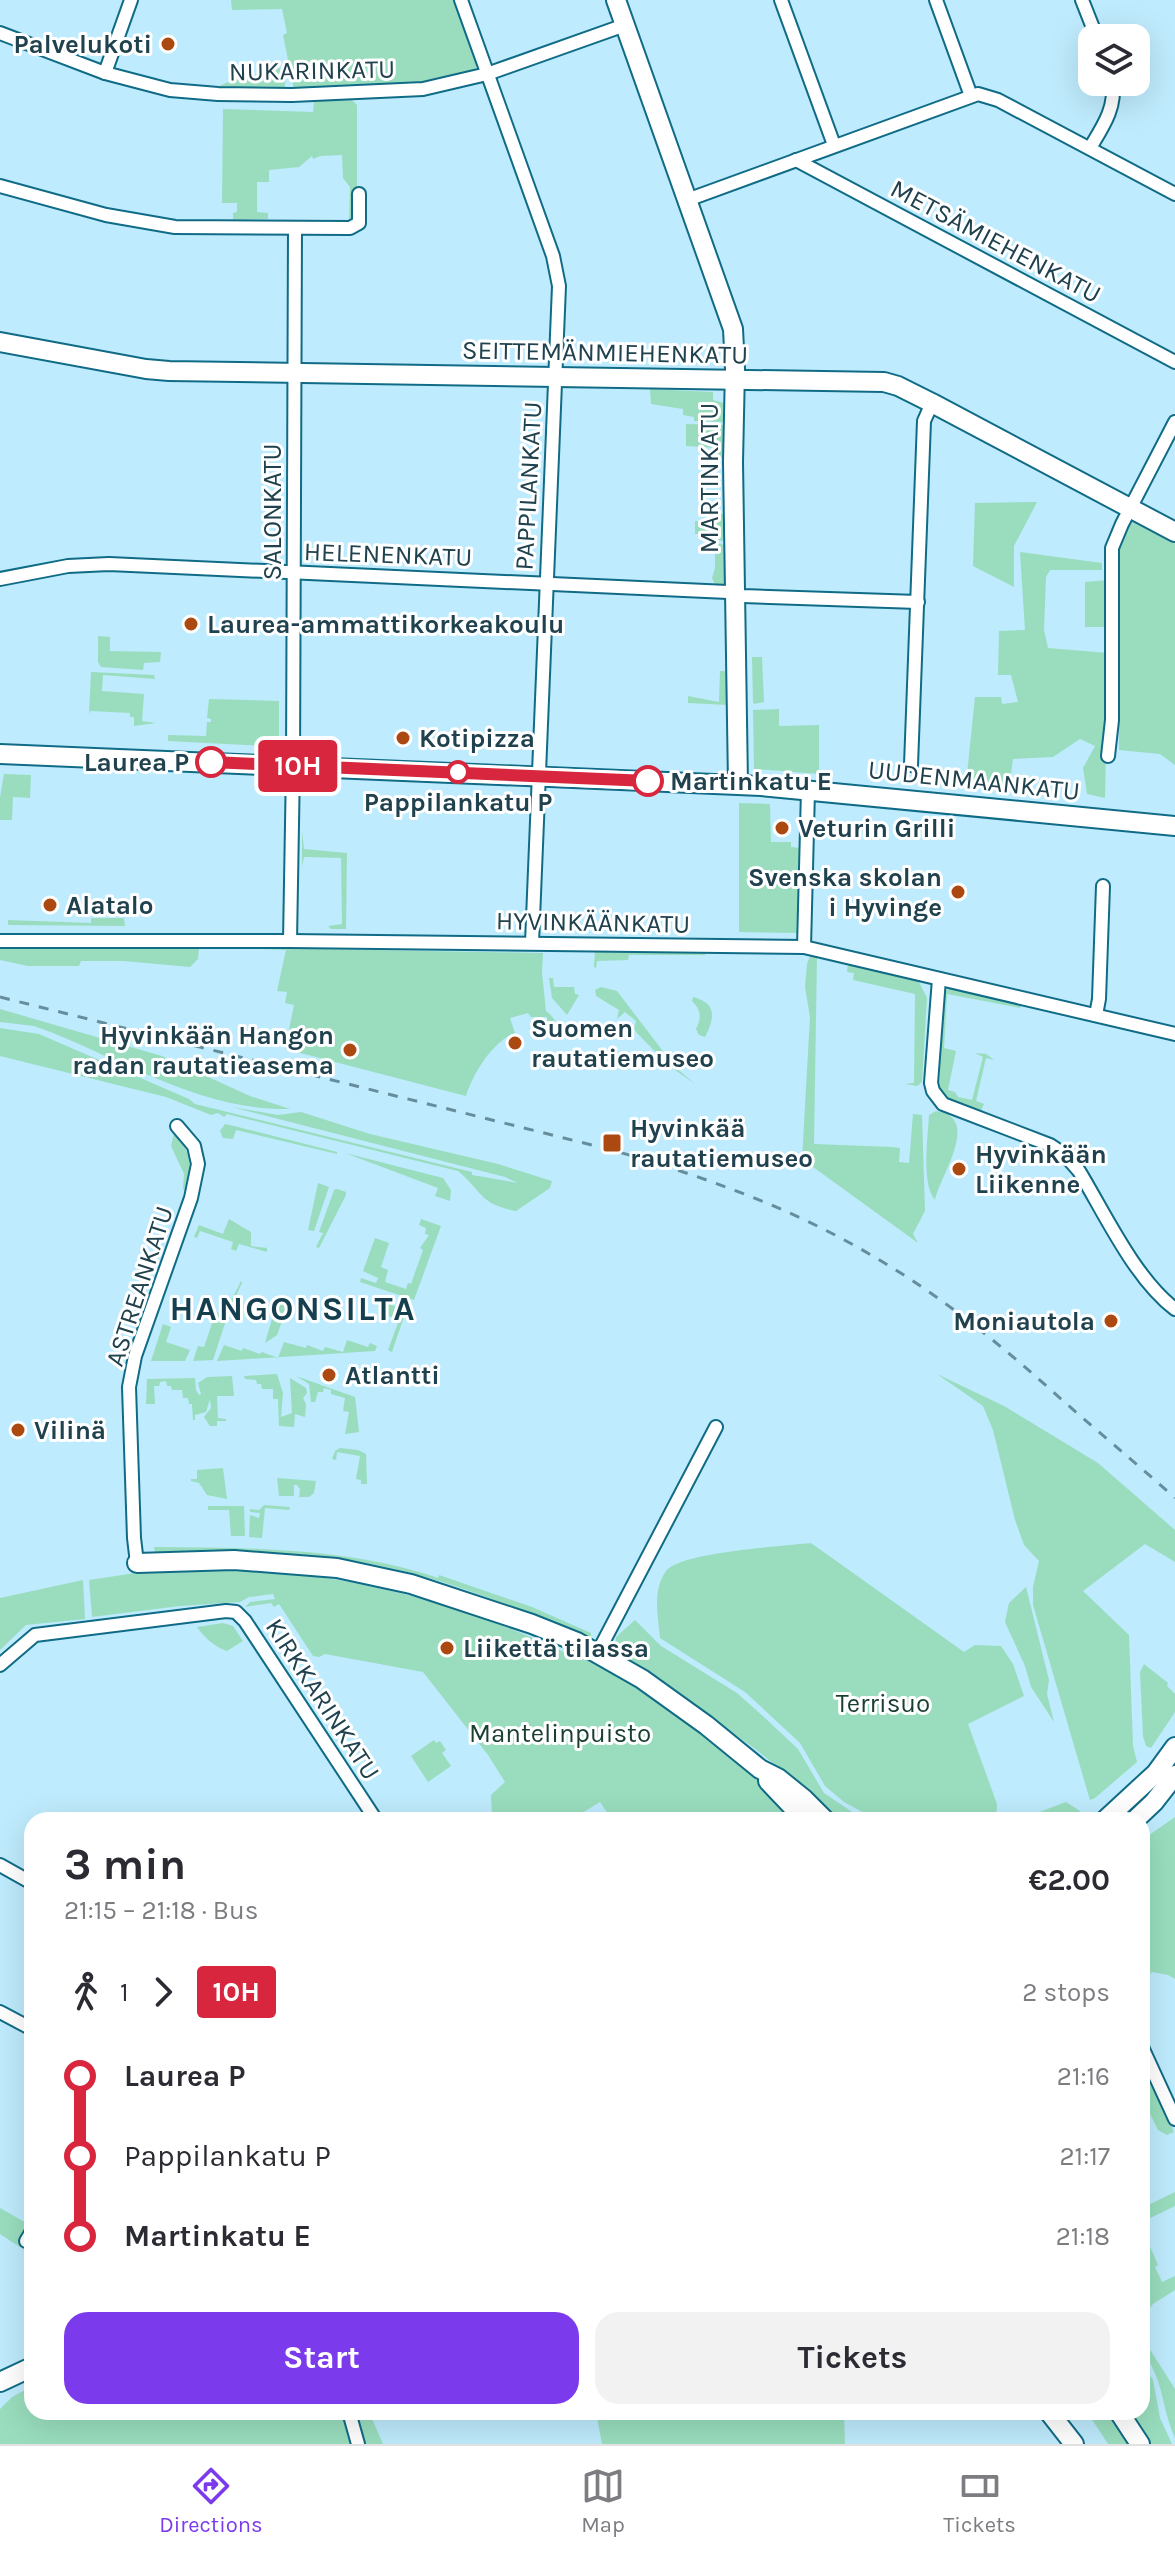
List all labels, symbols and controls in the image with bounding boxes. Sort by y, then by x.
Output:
map controls [1078,24,1150,96]
button: layers [1078,24,1150,96]
place label: Palvelukoti [13,29,152,60]
marker: Palvelukoti [159,35,177,53]
street label: NUKARINKATU [229,54,395,87]
street label: METSÄMIEHENKATU [885,173,1106,310]
street label: SEITTEMÄNMIEHENKATU [462,335,748,370]
street label: PAPPILANKATU [509,401,548,571]
street label: MARTINKATU [694,403,725,553]
street label: SALONKATU [257,443,288,581]
street label: HELENENKATU [303,536,473,573]
place label: Laurea-ammattikorkeakoulu [207,609,564,640]
marker: Laurea-ammattikorkeakoulu [182,615,200,633]
place label: Kotipizza [419,723,535,754]
marker: Kotipizza [394,729,412,747]
line badge: 10H [252,740,344,792]
place label: Laurea P [84,747,189,778]
marker: Laurea P [196,747,226,777]
text: 10H [274,749,322,782]
street label: UUDENMAANKATU [866,754,1081,807]
marker: Pappilankatu P [447,761,469,783]
marker: Martinkatu E [633,766,663,796]
place label: Martinkatu E [670,766,832,797]
place label: Pappilankatu P [364,787,552,818]
place label: Veturin Grilli [798,813,955,844]
marker: Veturin Grilli [773,819,791,837]
place label: Svenska skolan i Hyvinge [748,862,942,923]
marker: Svenska skolan i Hyvinge [949,883,967,901]
place label: Alatalo [66,890,154,921]
marker: Alatalo [41,896,59,914]
street label: HYVINKÄÄNKATU [496,905,690,940]
place label: Suomen rautatiemuseo [531,1013,714,1074]
place label: Hyvinkään Hangon radan rautatieasema [72,1020,334,1081]
marker: Suomen rautatiemuseo [506,1034,524,1052]
marker: Hyvinkään Hangon radan rautatieasema [341,1041,359,1059]
place label: Hyvinkää rautatiemuseo [630,1113,813,1174]
marker: Hyvinkää rautatiemuseo [601,1132,623,1154]
place label: Hyvinkään Liikenne [975,1139,1107,1200]
marker: Hyvinkään Liikenne [950,1160,968,1178]
street label: ASTREANKATU [99,1202,180,1370]
district label: HANGONSILTA [170,1289,416,1329]
place label: Moniautola [953,1306,1095,1337]
marker: Moniautola [1102,1312,1120,1330]
place label: Atlantti [345,1360,440,1391]
marker: Atlantti [320,1366,338,1384]
place label: Vilinä [34,1415,106,1446]
marker: Vilinä [9,1421,27,1439]
street label: KIRKKARINKATU [259,1613,386,1786]
place label: Liikettä tilassa [463,1633,649,1664]
marker: Liikettä tilassa [438,1639,456,1657]
park label: Terrisuo [836,1688,930,1719]
park label: Mantelinpuisto [469,1718,651,1749]
text: 3 min [64,1839,186,1890]
text: €2.00 [1028,1862,1110,1898]
text: 21:15 – 21:18 · Bus [64,1895,258,1926]
icon: walk [64,1970,108,2014]
icon: forward [141,1970,185,2014]
text: 10H [213,1975,260,2008]
text: 1 [120,1977,129,2008]
text: 2 stops [1022,1977,1110,2008]
text: Laurea P [124,2058,245,2094]
text: 21:16 [1057,2061,1110,2092]
text: Pappilankatu P [124,2138,331,2174]
text: 21:17 [1060,2141,1110,2172]
text: Martinkatu E [124,2218,311,2254]
text: 21:18 [1056,2221,1110,2252]
button: Start [64,2312,579,2404]
button: Tickets [595,2312,1110,2404]
tab: Directions [159,2464,263,2538]
tab: Map [581,2464,625,2538]
tab: Tickets [943,2464,1016,2538]

